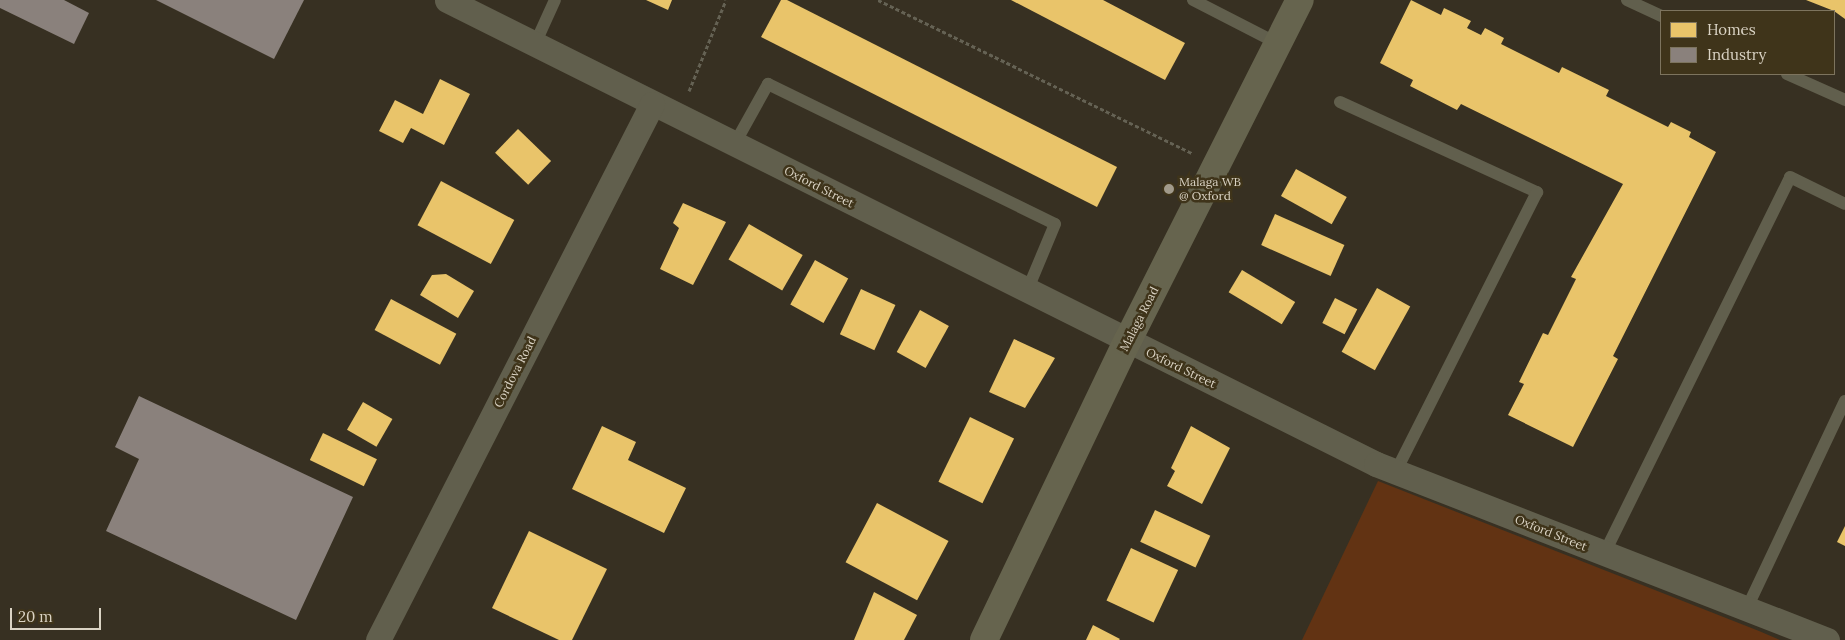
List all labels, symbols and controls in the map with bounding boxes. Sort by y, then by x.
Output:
legend [1660,10,1835,75]
text: Homes [1707,20,1756,39]
text: Industry [1707,45,1766,64]
street label: Oxford Street [782,163,856,211]
place label: Malaga WB @ Oxford [1179,175,1241,203]
marker: Malaga WB @ Oxford [1163,183,1175,195]
street label: Malaga Road [1117,284,1161,354]
street label: Cordova Road [491,334,539,410]
street label: Oxford Street [1144,345,1218,391]
street label: Oxford Street [1513,512,1589,554]
scale bar [12,598,104,630]
text: 20 m [18,607,53,626]

